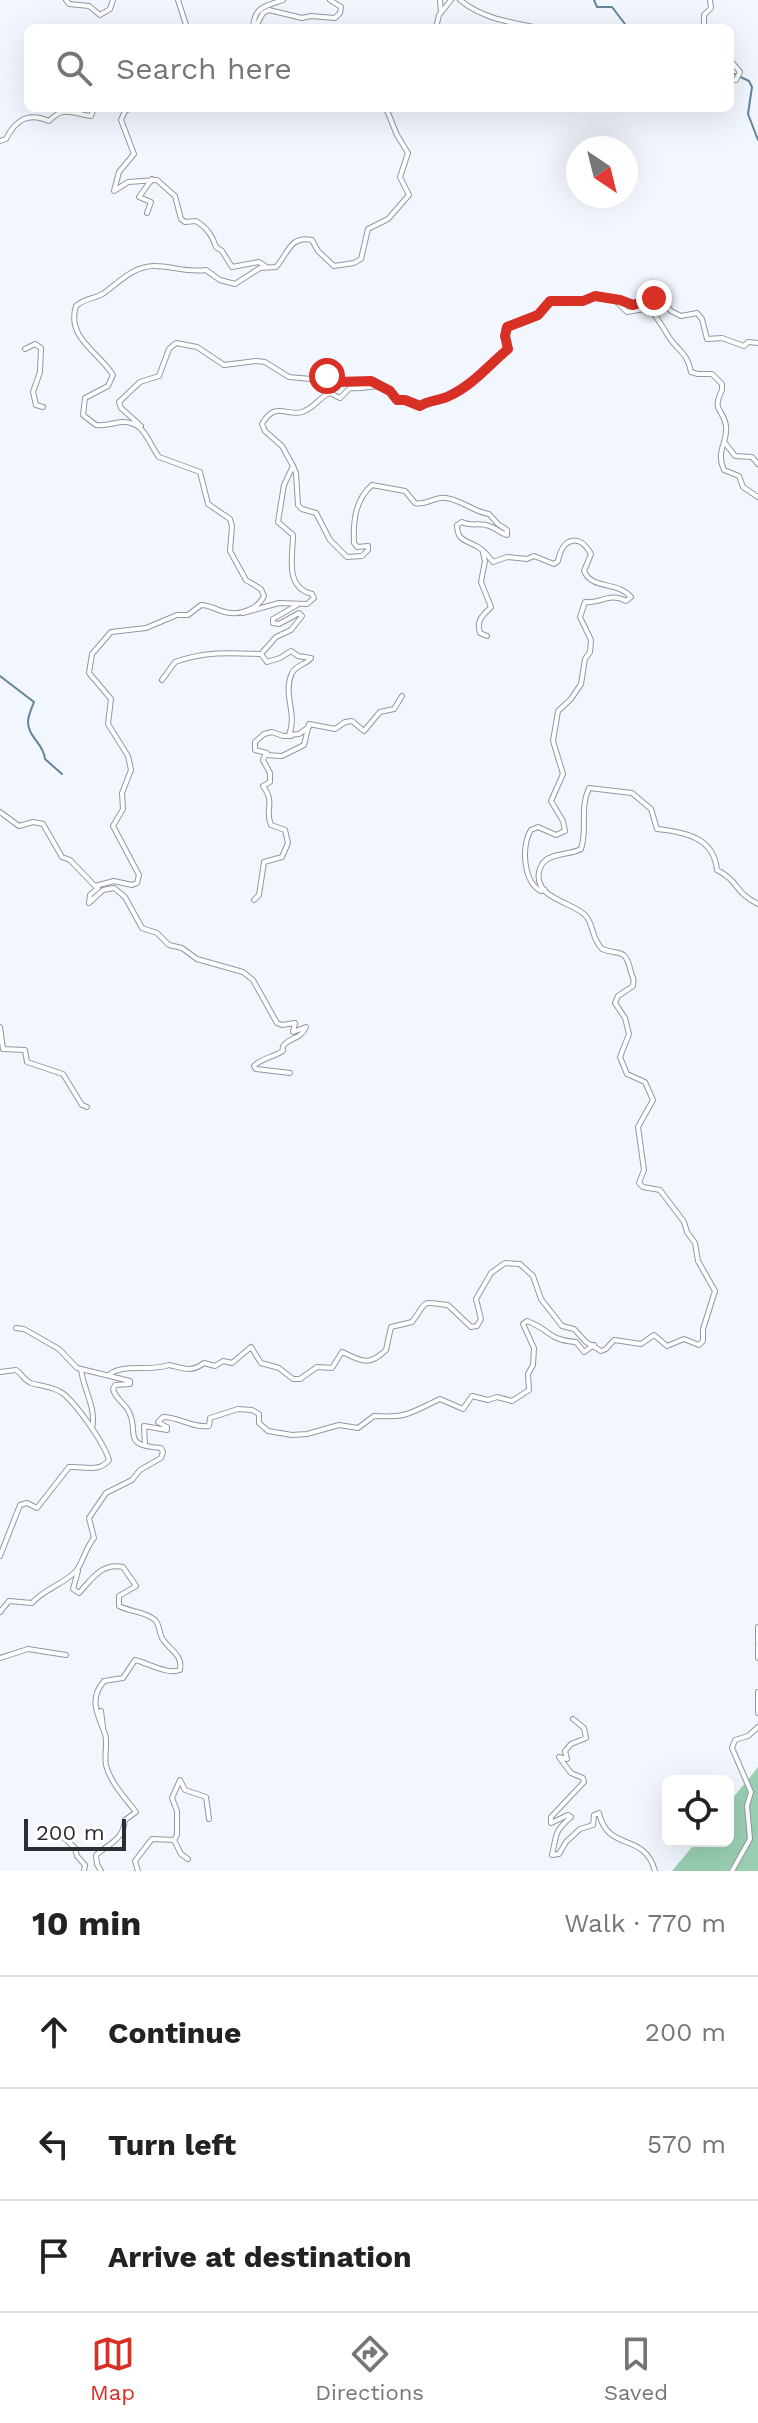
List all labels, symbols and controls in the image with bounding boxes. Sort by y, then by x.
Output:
search box [24,24,734,112]
icon: search [52,46,96,90]
text: Search here [116,51,292,86]
north arrow [566,136,638,208]
route end [636,280,672,316]
route start [309,358,345,394]
map controls [662,1775,734,1847]
button: locate [662,1775,734,1847]
scale bar [24,1815,126,1851]
text: 200 m [36,1820,105,1845]
text: 10 min [32,1903,141,1943]
text: Walk · 770 m [564,1908,726,1938]
icon: ahead [32,2010,76,2054]
text: Continue [108,2015,241,2050]
text: 200 m [645,2017,726,2047]
icon: left [32,2122,76,2166]
text: Turn left [108,2127,236,2162]
text: 570 m [647,2129,726,2159]
icon: arrive [32,2234,76,2278]
text: Arrive at destination [108,2239,412,2274]
tab: Map [90,2332,135,2405]
tab: Directions [315,2332,424,2405]
tab: Saved [604,2332,668,2405]

